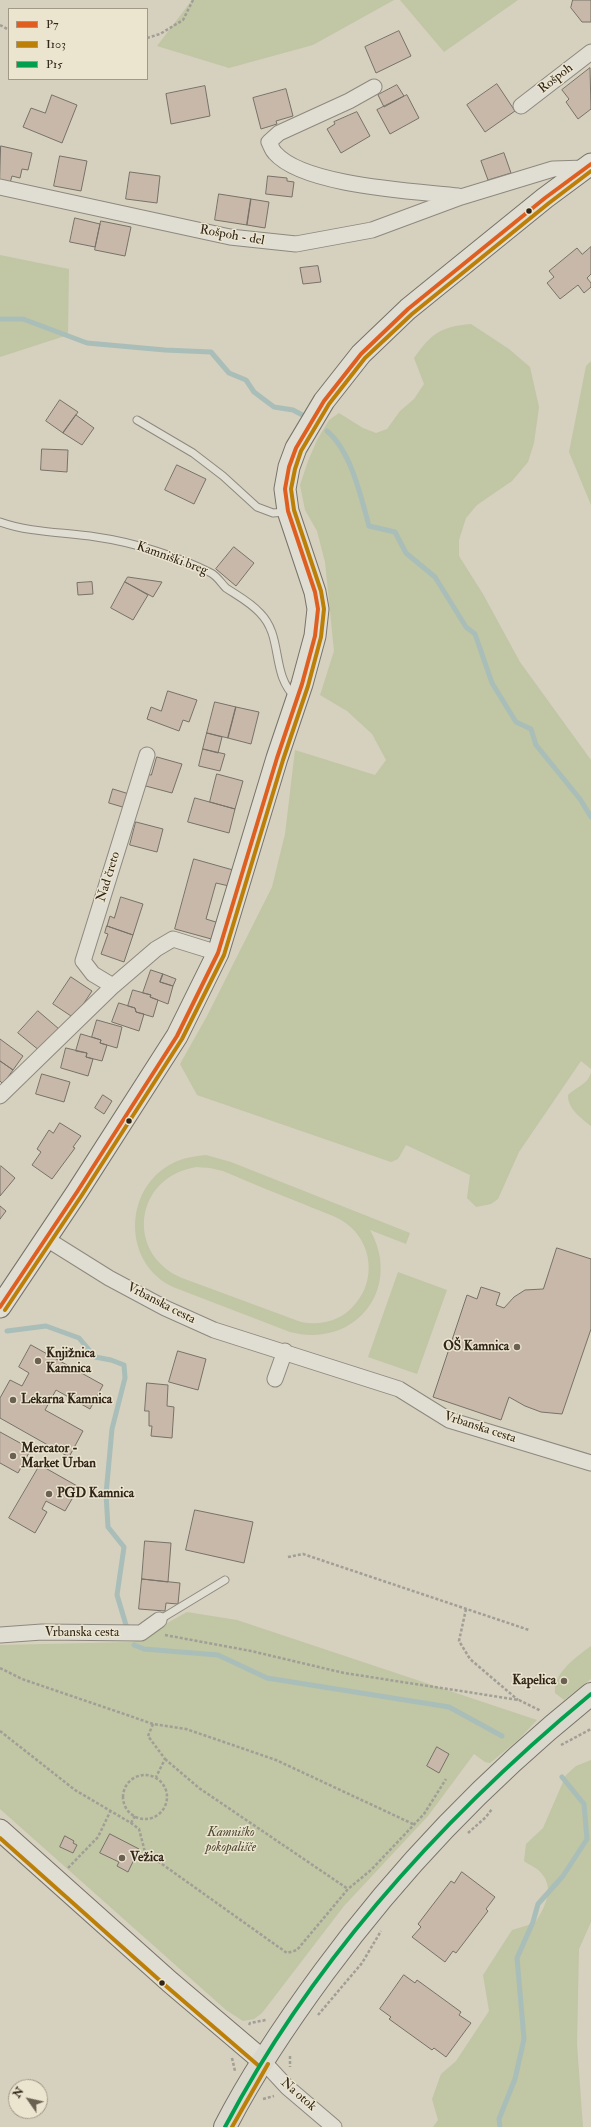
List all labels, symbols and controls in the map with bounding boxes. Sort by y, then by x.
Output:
legend [8,8,148,80]
text: P7 [46,17,59,32]
text: I103 [46,37,66,52]
text: P15 [46,57,63,72]
street label: Rošpoh [536,61,576,97]
unlabelled marker [524,206,534,216]
street label: Rošpoh - del [198,223,266,249]
street label: Kamniški breg [134,539,210,579]
street label: Nad čreto [94,850,124,904]
unlabelled marker [124,1116,134,1126]
street label: Vrbanska cesta [124,1280,198,1328]
place label: OŠ Kamnica [443,1339,509,1355]
marker: OŠ Kamnica [512,1342,522,1352]
place label: Knjižnica Kamnica [46,1346,95,1377]
marker: Knjižnica Kamnica [33,1356,43,1366]
place label: Lekarna Kamnica [21,1392,112,1408]
marker: Lekarna Kamnica [8,1395,18,1405]
street label: Vrbanska cesta [442,1409,518,1447]
place label: Mercator - Market Urban [21,1441,96,1472]
marker: Mercator - Market Urban [8,1451,18,1461]
place label: PGD Kamnica [57,1486,134,1502]
marker: PGD Kamnica [44,1489,54,1499]
street label: Vrbanska cesta [45,1625,119,1641]
place label: Kapelica [512,1673,556,1689]
marker: Kapelica [559,1676,569,1686]
park label: Kamniško pokopališče [206,1825,256,1856]
place label: Vežica [130,1850,164,1866]
marker: Vežica [117,1853,127,1863]
unlabelled marker [157,1978,167,1988]
street label: Na otok [277,2075,319,2115]
north arrow [8,2079,48,2119]
text: N [10,2085,27,2100]

